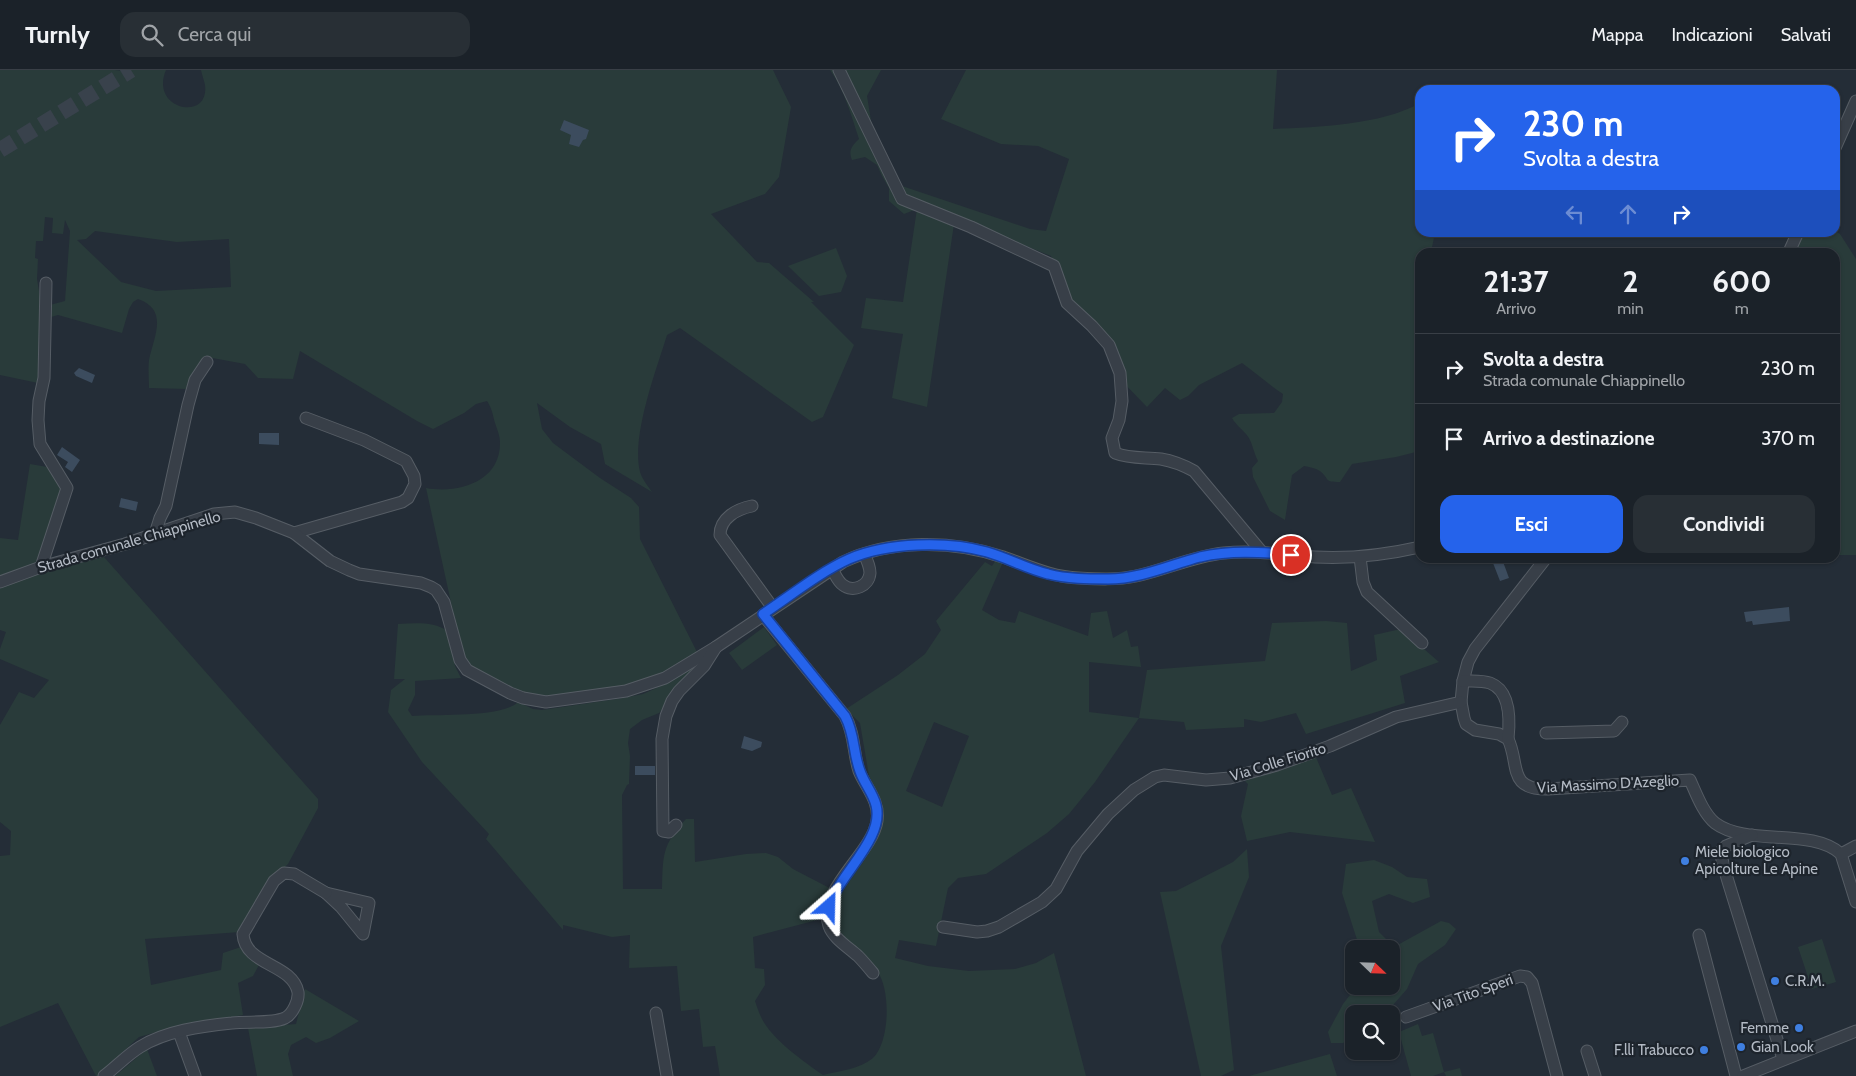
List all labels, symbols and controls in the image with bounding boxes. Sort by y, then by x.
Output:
search box [120,12,470,57]
text: Turnly [25,20,90,49]
icon: search [138,21,166,49]
text: Cerca qui [178,23,251,46]
text: Mappa [1592,24,1643,46]
text: Indicazioni [1671,24,1753,46]
text: Salvati [1781,24,1831,46]
text: 230 m [1523,102,1623,145]
icon: right [1440,105,1505,170]
text: Svolta a destra [1523,145,1659,172]
icon: left [1561,200,1589,228]
icon: ahead [1614,200,1642,228]
icon: right [1667,200,1695,228]
text: 21:37 [1484,263,1549,300]
text: 2 [1622,263,1638,300]
text: 600 [1712,263,1771,300]
text: Arrivo [1496,299,1536,318]
text: min [1617,299,1644,318]
text: m [1735,299,1749,318]
text: Svolta a destra [1483,348,1604,371]
icon: right [1440,355,1468,383]
text: 230 m [1761,357,1815,380]
text: Strada comunale Chiappinello [1483,371,1685,390]
icon: arrive [1440,425,1468,453]
text: Arrivo a destinazione [1483,427,1654,450]
text: 370 m [1761,427,1815,450]
button: Esci [1440,495,1623,553]
button: Condividi [1633,495,1815,553]
street label: Strada comunale Chiappinello [36,507,222,577]
pin [1270,534,1312,576]
icon: arrive [1277,541,1305,569]
street label: Via Colle Fiorito [1228,739,1328,785]
street label: Via Massimo D'Azeglio [1536,771,1680,797]
place label: Miele biologico Apicolture Le Apine [1695,843,1818,878]
marker: Miele biologico Apicolture Le Apine [1679,855,1691,867]
position arrow [802,880,854,932]
north arrow [1345,940,1400,995]
map controls [1345,940,1400,1060]
street label: Via Tito Speri [1431,970,1515,1016]
place label: C.R.M. [1785,972,1825,990]
marker: C.R.M. [1769,975,1781,987]
button: search [1345,1005,1400,1060]
place label: Femme [1740,1019,1789,1037]
marker: Femme [1793,1022,1805,1034]
place label: Gian Look [1751,1038,1814,1056]
place label: F.lli Trabucco [1614,1041,1694,1059]
marker: Gian Look [1735,1041,1747,1053]
marker: F.lli Trabucco [1698,1044,1710,1056]

